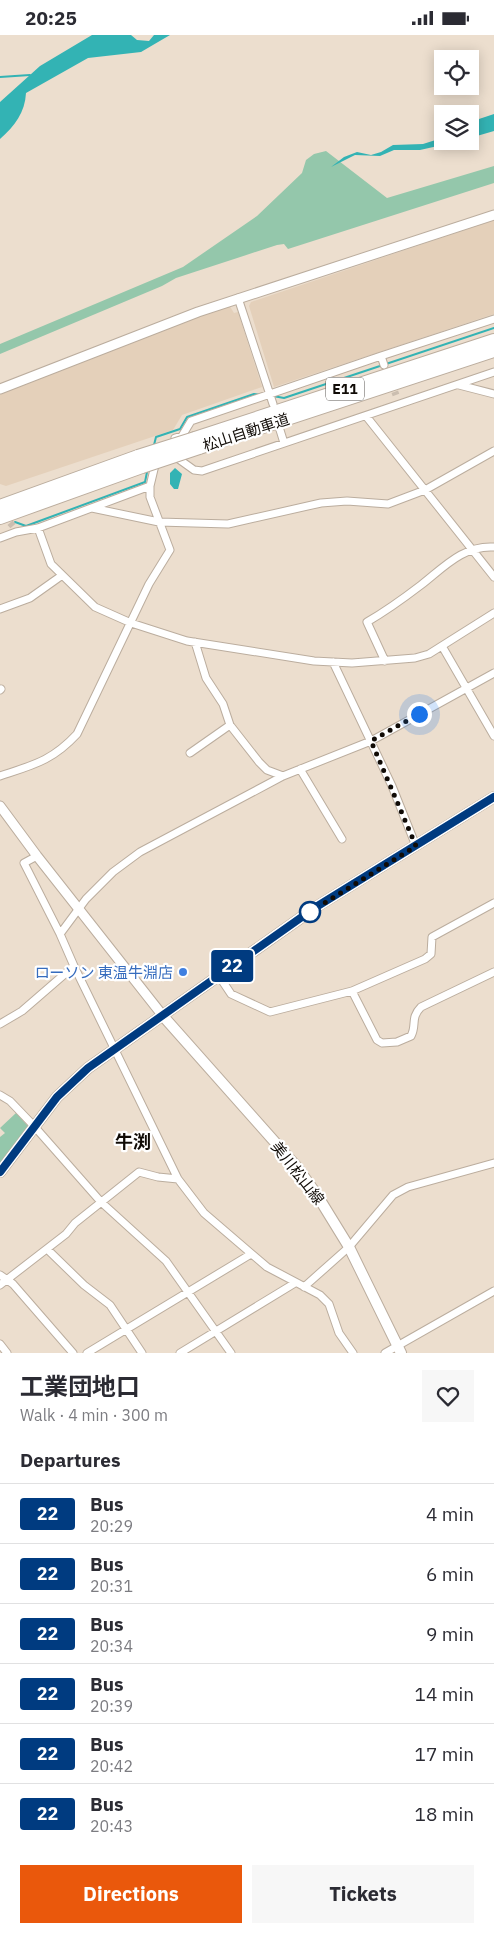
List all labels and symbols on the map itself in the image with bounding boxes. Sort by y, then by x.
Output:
road number: E11 [326,377,364,401]
street label: 松山自動車道 [200,409,292,455]
your location [407,702,432,727]
unlabelled marker [299,901,321,923]
line badge: 22 [210,950,254,982]
place label: ローソン 東温牛淵店 [34,963,173,982]
marker: ローソン 東温牛淵店 [177,966,189,978]
district label: 牛渕 [115,1130,151,1153]
street label: 美川松山線 [267,1138,329,1208]

